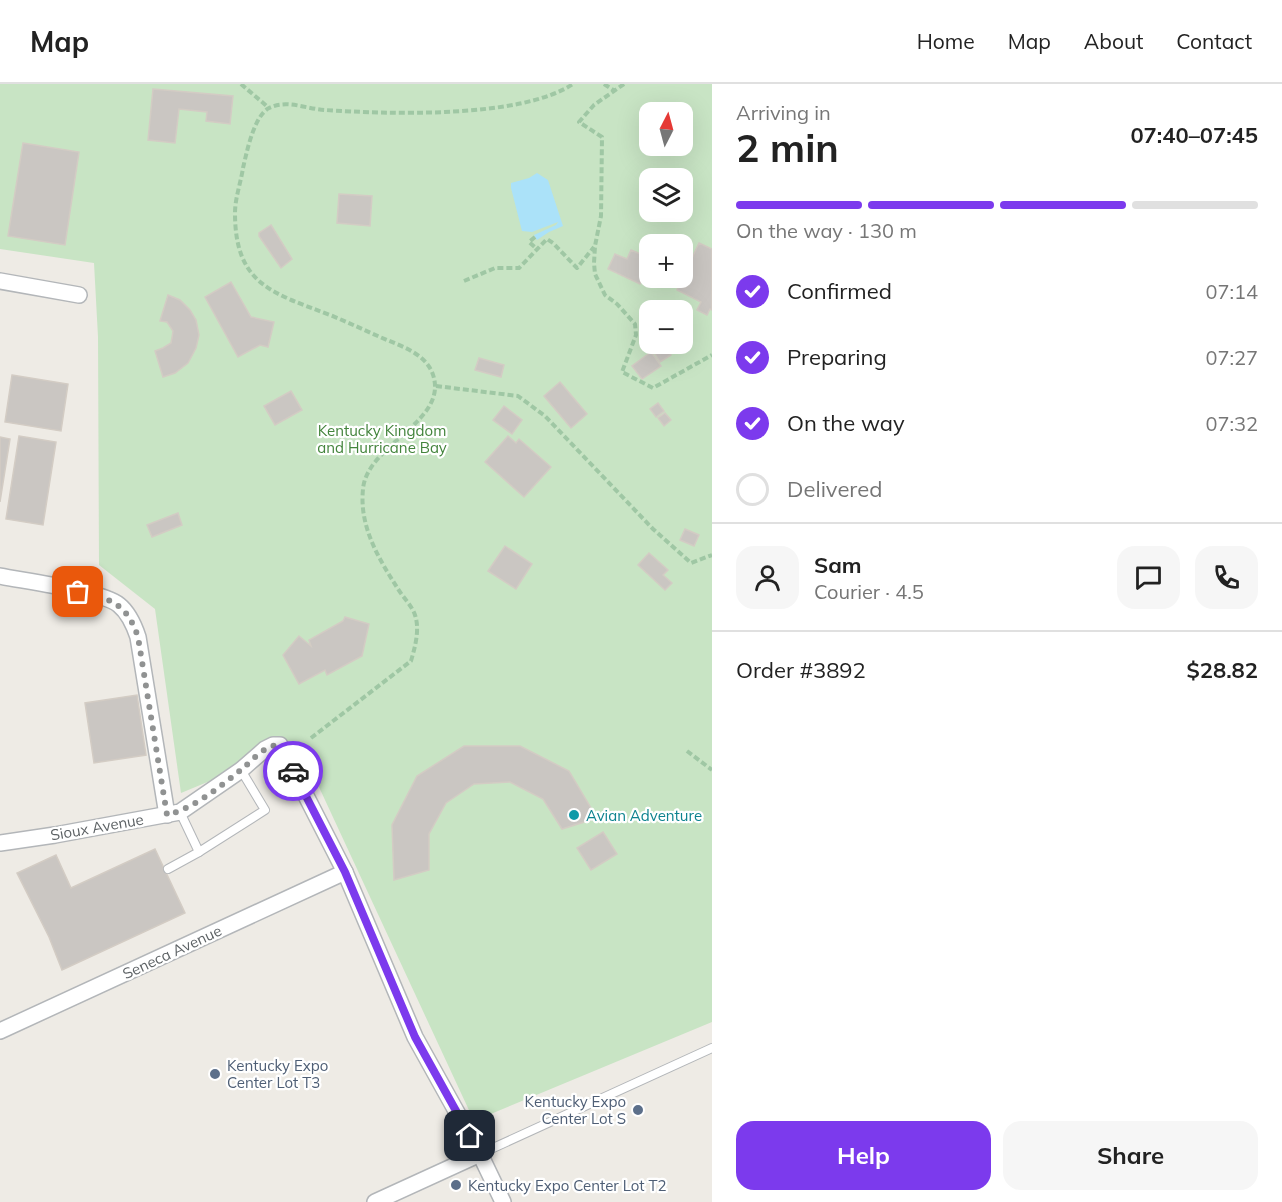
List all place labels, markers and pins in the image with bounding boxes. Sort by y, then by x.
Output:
pin [52,566,103,617]
place label: Avian Adventure [586,806,702,825]
marker: Avian Adventure [567,808,581,822]
place label: Kentucky Expo Center Lot T3 [227,1056,328,1092]
marker: Kentucky Expo Center Lot T3 [208,1067,222,1081]
place label: Kentucky Expo Center Lot S [525,1092,626,1128]
marker: Kentucky Expo Center Lot S [631,1103,645,1117]
pin [444,1110,495,1161]
place label: Kentucky Expo Center Lot T2 [468,1176,667,1195]
marker: Kentucky Expo Center Lot T2 [449,1178,463,1192]

